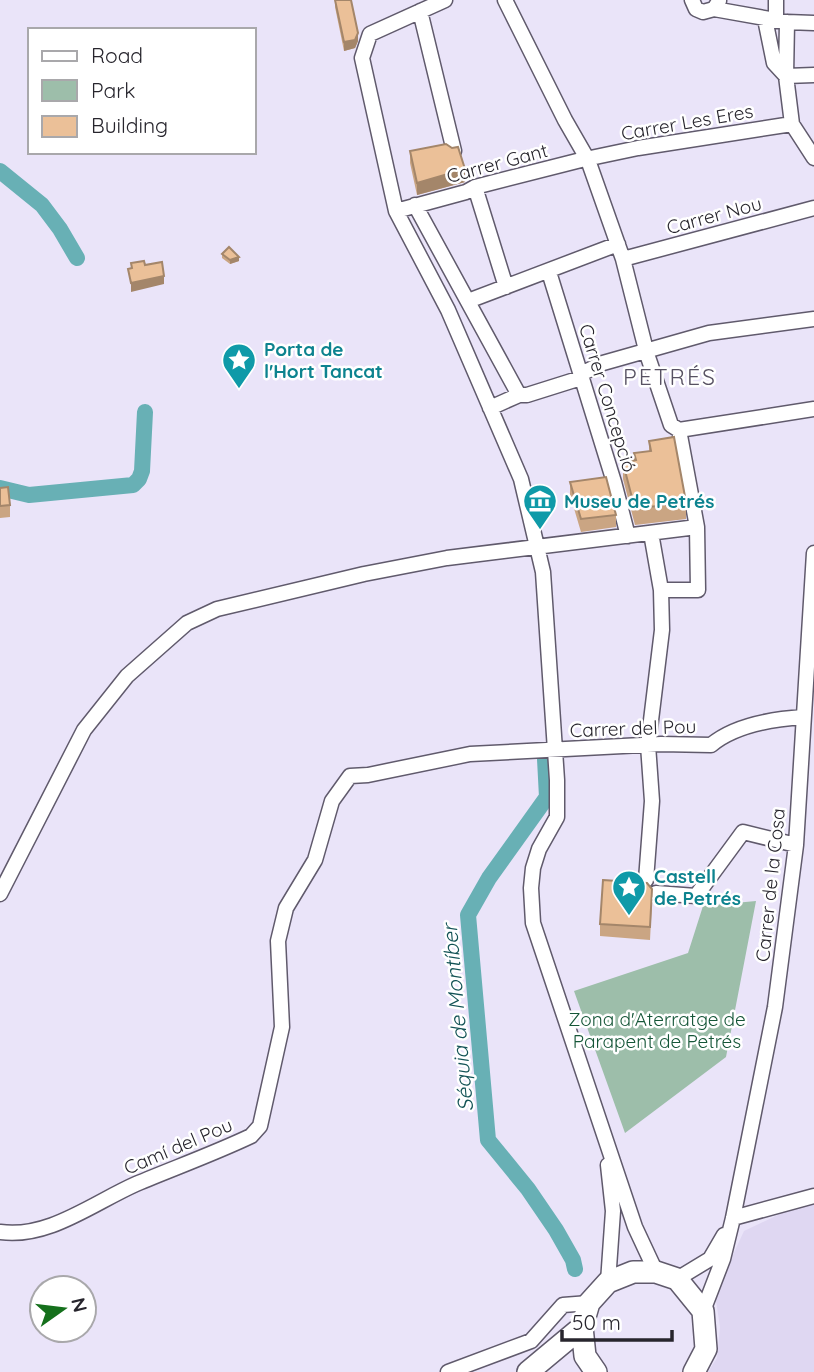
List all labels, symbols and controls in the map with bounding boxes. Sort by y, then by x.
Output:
legend [28,28,256,154]
text: Road [91,42,143,68]
text: Park [91,77,135,103]
street label: Carrer Les Eres [619,99,755,145]
text: Building [91,112,168,138]
street label: Carrer Gant [444,138,550,188]
street label: Carrer Nou [664,191,764,239]
street label: Carrer Concepció [574,321,642,475]
place label: Porta de l'Hort Tancat [264,337,383,383]
place icon: Porta de l'Hort Tancat [220,341,258,390]
district label: PETRÉS [623,362,717,391]
museum icon: Museu de Petrés [521,482,559,531]
place label: Museu de Petrés [564,489,714,513]
street label: Carrer del Pou [569,714,697,742]
street label: Carrer de la Cosa [750,807,790,963]
place label: Castell de Petrés [654,864,741,910]
place icon: Castell de Petrés [610,868,648,917]
water label: Séquia de Montíber [436,920,478,1113]
park label: Zona d'Aterratge de Parapent de Petrés [568,1007,746,1053]
street label: Camí del Pou [120,1112,236,1180]
north arrow [28,1274,98,1344]
text: N [66,1295,93,1315]
scale bar [562,1298,672,1342]
text: 50 m [572,1309,621,1335]

